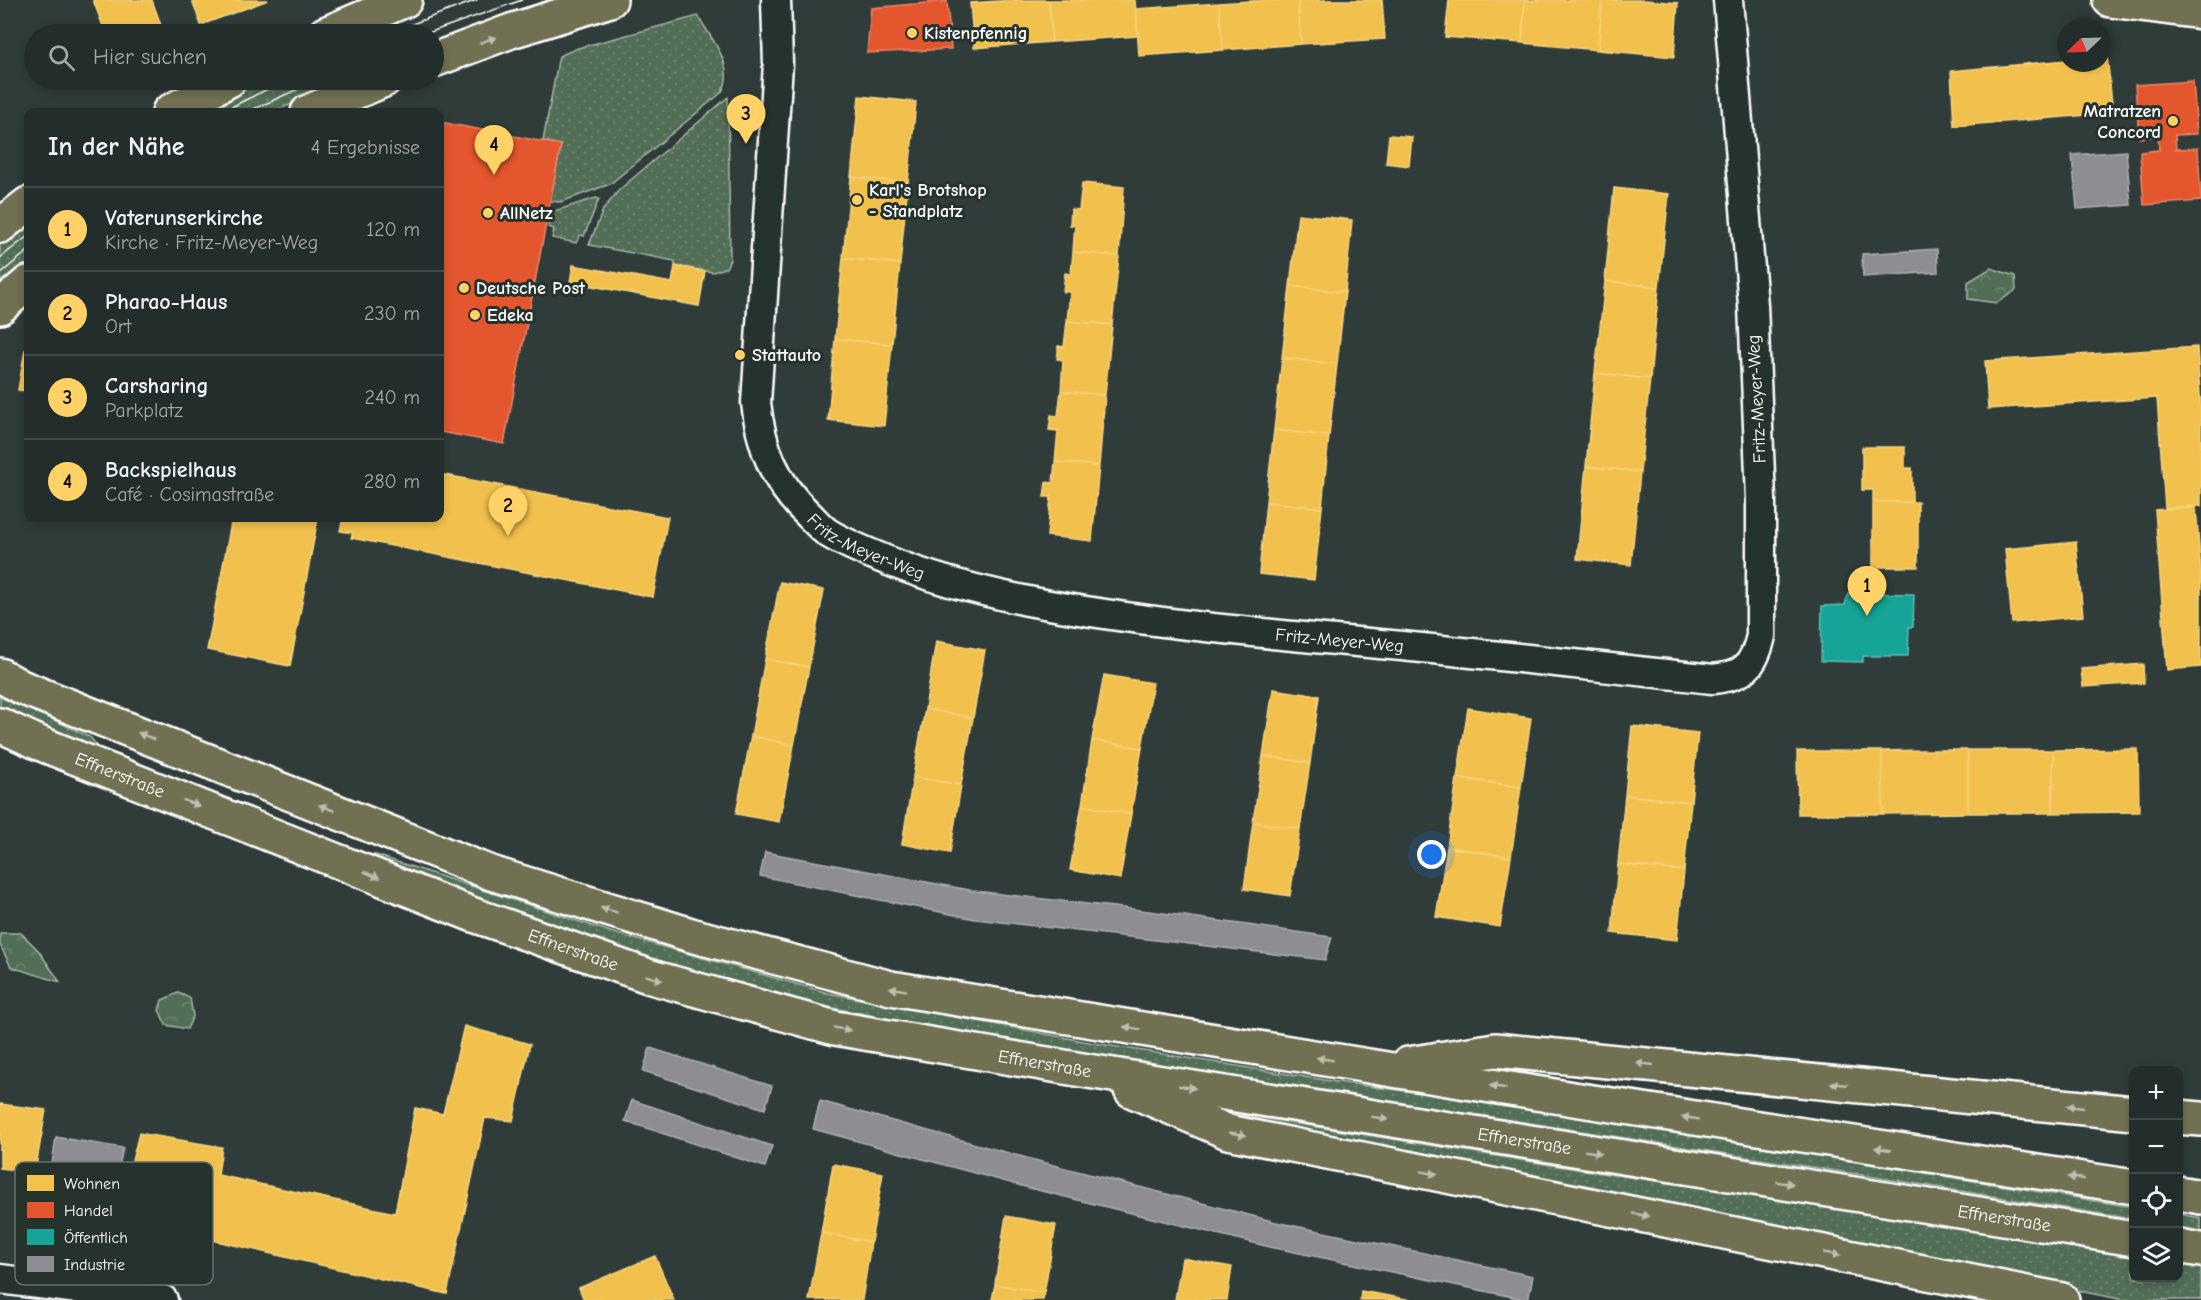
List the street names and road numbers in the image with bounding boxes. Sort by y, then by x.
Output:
street label: Fritz-Meyer-Weg [1743,334,1771,464]
street label: Fritz-Meyer-Weg [803,509,927,584]
street label: Fritz-Meyer-Weg [1274,624,1405,657]
street label: Effnerstraße [72,748,168,802]
street label: Effnerstraße [525,924,621,975]
street label: Effnerstraße [997,1045,1093,1082]
street label: Effnerstraße [1476,1123,1573,1159]
street label: Effnerstraße [1956,1200,2053,1236]

